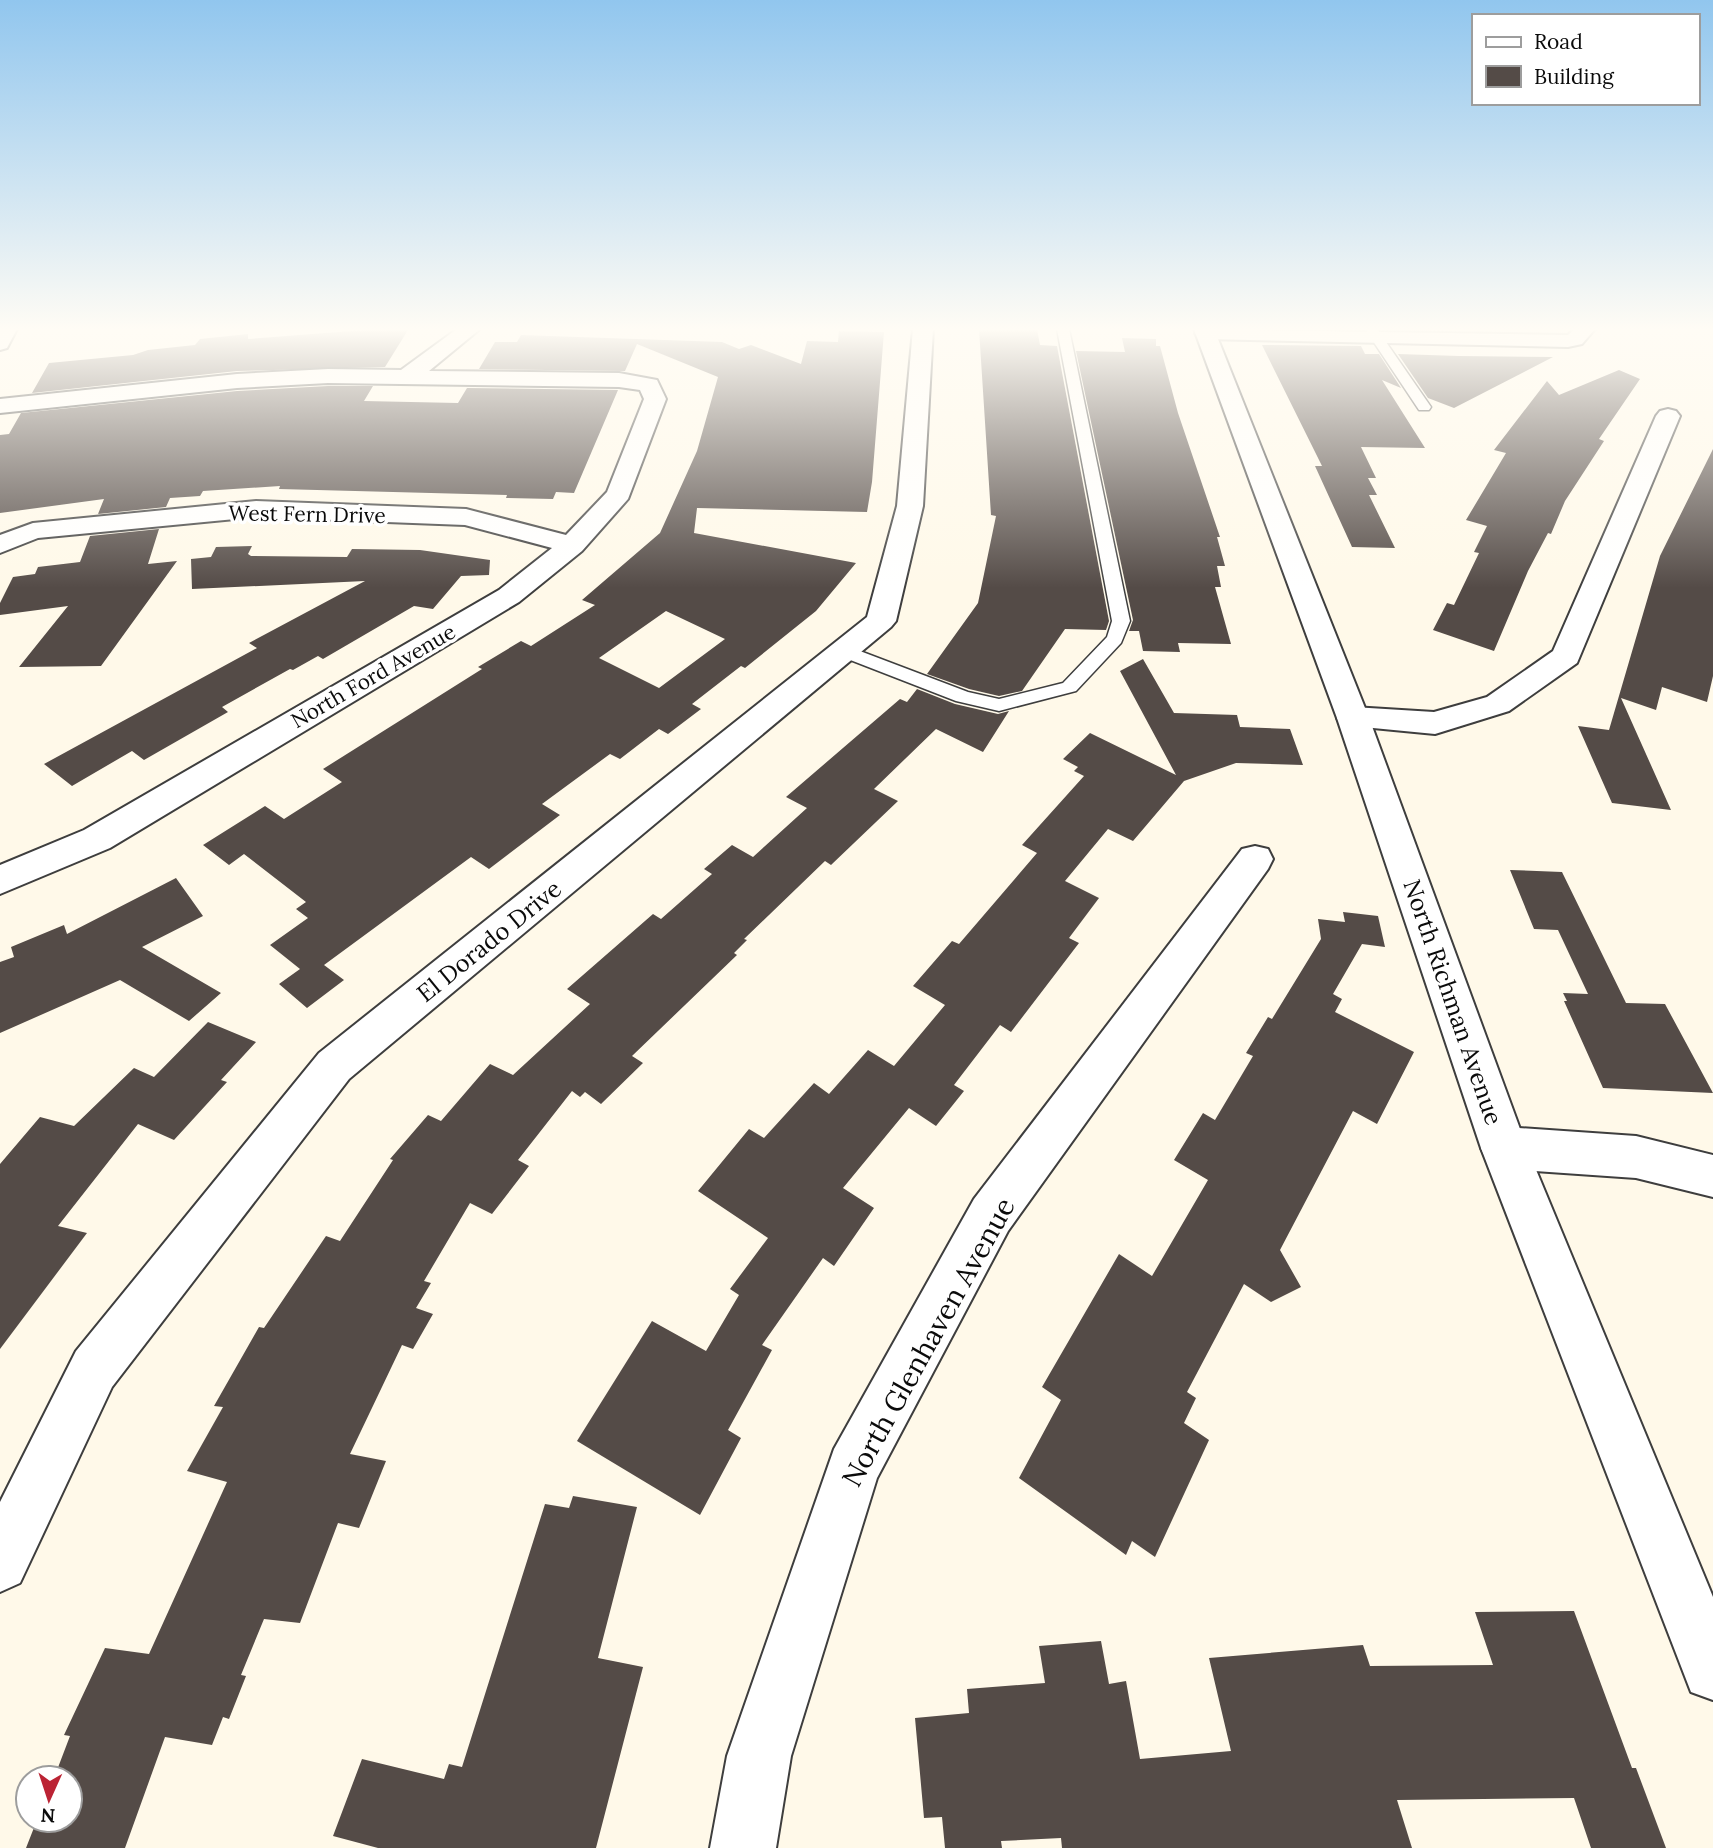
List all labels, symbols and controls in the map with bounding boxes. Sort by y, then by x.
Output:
legend [1472,14,1699,105]
text: Road [1534,28,1583,55]
text: Building [1534,63,1614,90]
street label: West Fern Drive [228,499,386,529]
street label: North Ford Avenue [286,618,460,734]
street label: El Dorado Drive [410,873,568,1009]
street label: North Richman Avenue [1396,875,1510,1129]
street label: North Glenhaven Avenue [833,1191,1023,1493]
north arrow [14,1764,84,1834]
text: N [40,1804,56,1828]

